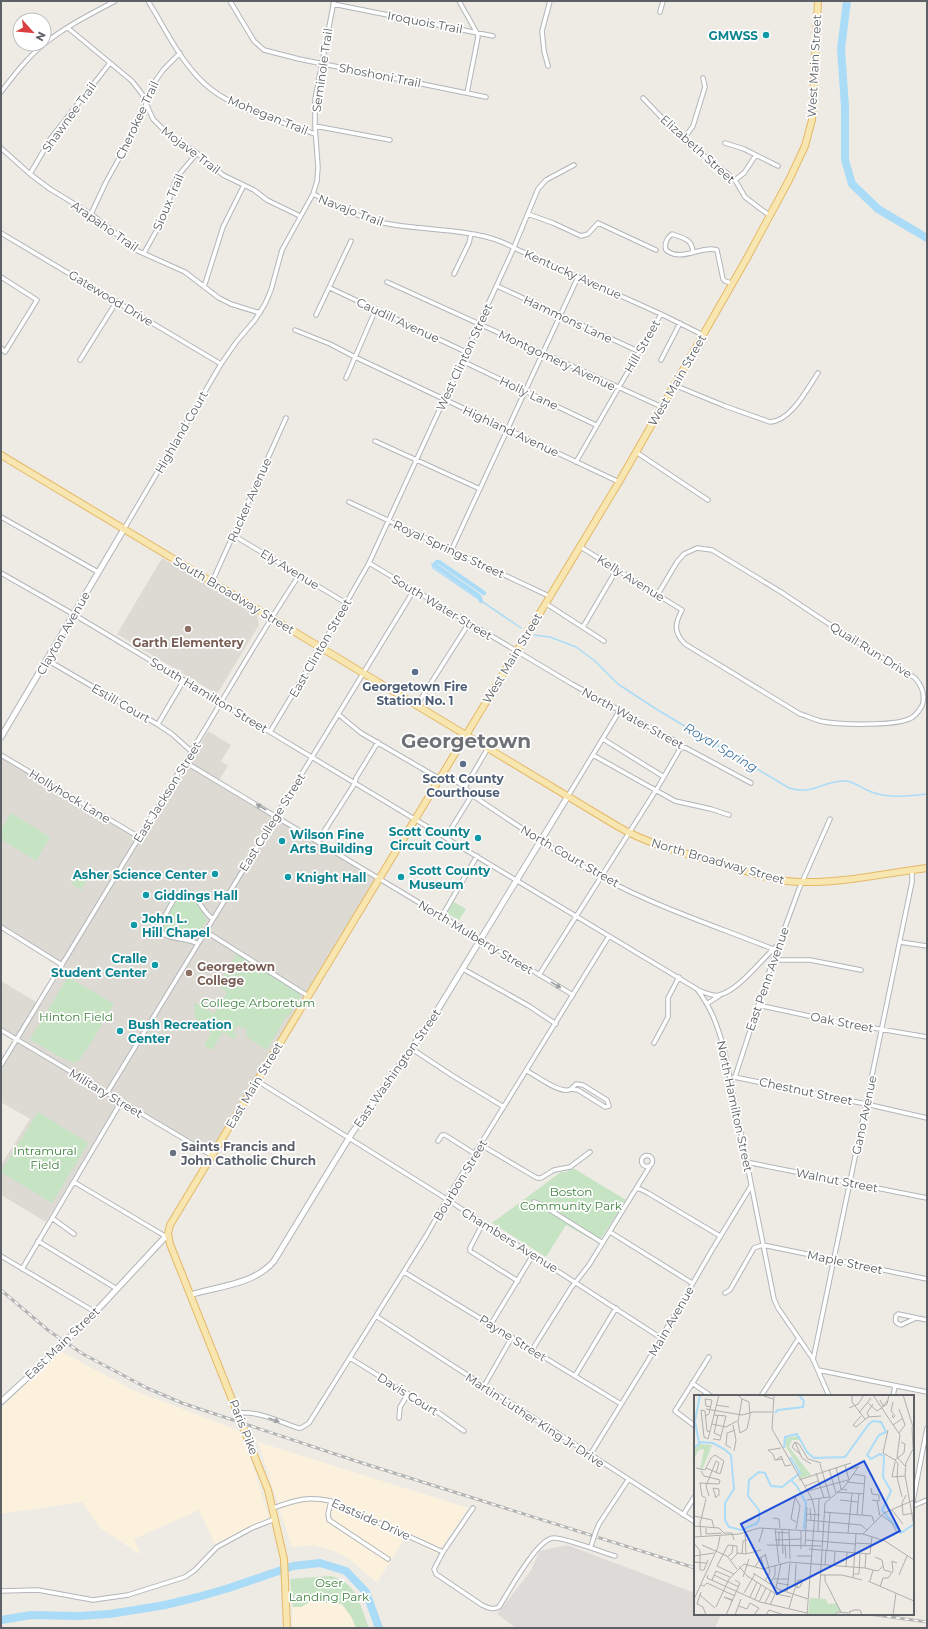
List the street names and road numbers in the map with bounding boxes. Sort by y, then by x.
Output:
street label: Iroquois Trail [386,7,464,37]
street label: West Main Street [804,14,824,118]
street label: Seminole Trail [309,27,335,113]
street label: Shoshoni Trail [338,60,422,90]
street label: Cherokee Trail [112,78,162,162]
street label: Shawnee Trail [38,79,100,155]
street label: Mohegan Trail [226,92,310,138]
street label: Elizabeth Street [657,111,739,187]
street label: Mojave Trail [158,123,224,177]
street label: Sioux Trail [149,171,187,233]
street label: Navajo Trail [316,191,386,229]
street label: Arapaho Trail [69,197,141,255]
street label: Kentucky Avenue [522,246,624,302]
street label: Gatewood Drive [66,267,156,329]
street label: Hammons Lane [521,292,615,346]
street label: Caudill Avenue [354,294,442,346]
street label: West Clinton Street [433,301,495,413]
street label: Hill Street [621,317,663,375]
street label: Montgomery Avenue [496,326,618,394]
street label: West Main Street [645,332,709,428]
street label: Holly Lane [497,373,561,413]
street label: Highland Court [151,388,211,476]
street label: Highland Avenue [461,402,561,460]
street label: Rucker Avenue [224,455,274,545]
street label: Royal Springs Street [391,517,507,581]
street label: Ely Avenue [258,546,322,592]
street label: Kelly Avenue [594,551,668,605]
street label: South Broadway Street [171,553,297,637]
street label: South Water Street [389,571,495,643]
street label: Clayton Avenue [33,589,93,677]
street label: East Clinton Street [286,596,354,700]
street label: West Main Street [479,610,545,706]
street label: Quail Run Drive [827,619,915,681]
street label: South Hamilton Street [147,654,271,736]
street label: Estill Court [89,680,153,726]
street label: North Water Street [579,684,687,752]
street label: East Jackson Street [130,739,204,845]
street label: Hollyhock Lane [27,766,113,826]
street label: East College Street [236,770,308,874]
street label: North Court Street [518,822,622,890]
street label: North Broadway Street [650,835,786,887]
street label: North Mulberry Street [416,897,537,977]
street label: East Penn Avenue [742,925,792,1033]
street label: East Washington Street [350,1005,444,1130]
street label: Oak Street [809,1009,875,1035]
street label: East Main Street [222,1039,286,1131]
street label: North Hamilton Street [714,1039,756,1173]
street label: Military Street [66,1065,146,1121]
street label: Chestnut Street [758,1074,854,1108]
street label: Gano Avenue [848,1074,880,1156]
street label: Bourbon Street [430,1136,490,1224]
street label: Walnut Street [795,1165,880,1195]
street label: Chambers Avenue [459,1204,561,1276]
street label: Maple Street [806,1247,884,1277]
street label: Main Avenue [645,1283,697,1359]
street label: East Main Street [21,1303,103,1383]
street label: Payne Street [477,1311,550,1365]
street label: Davis Court [375,1369,441,1419]
street label: Martin Luther King Jr Drive [463,1369,607,1471]
street label: Paris Pike [226,1397,262,1457]
street label: Eastside Drive [329,1495,413,1543]

